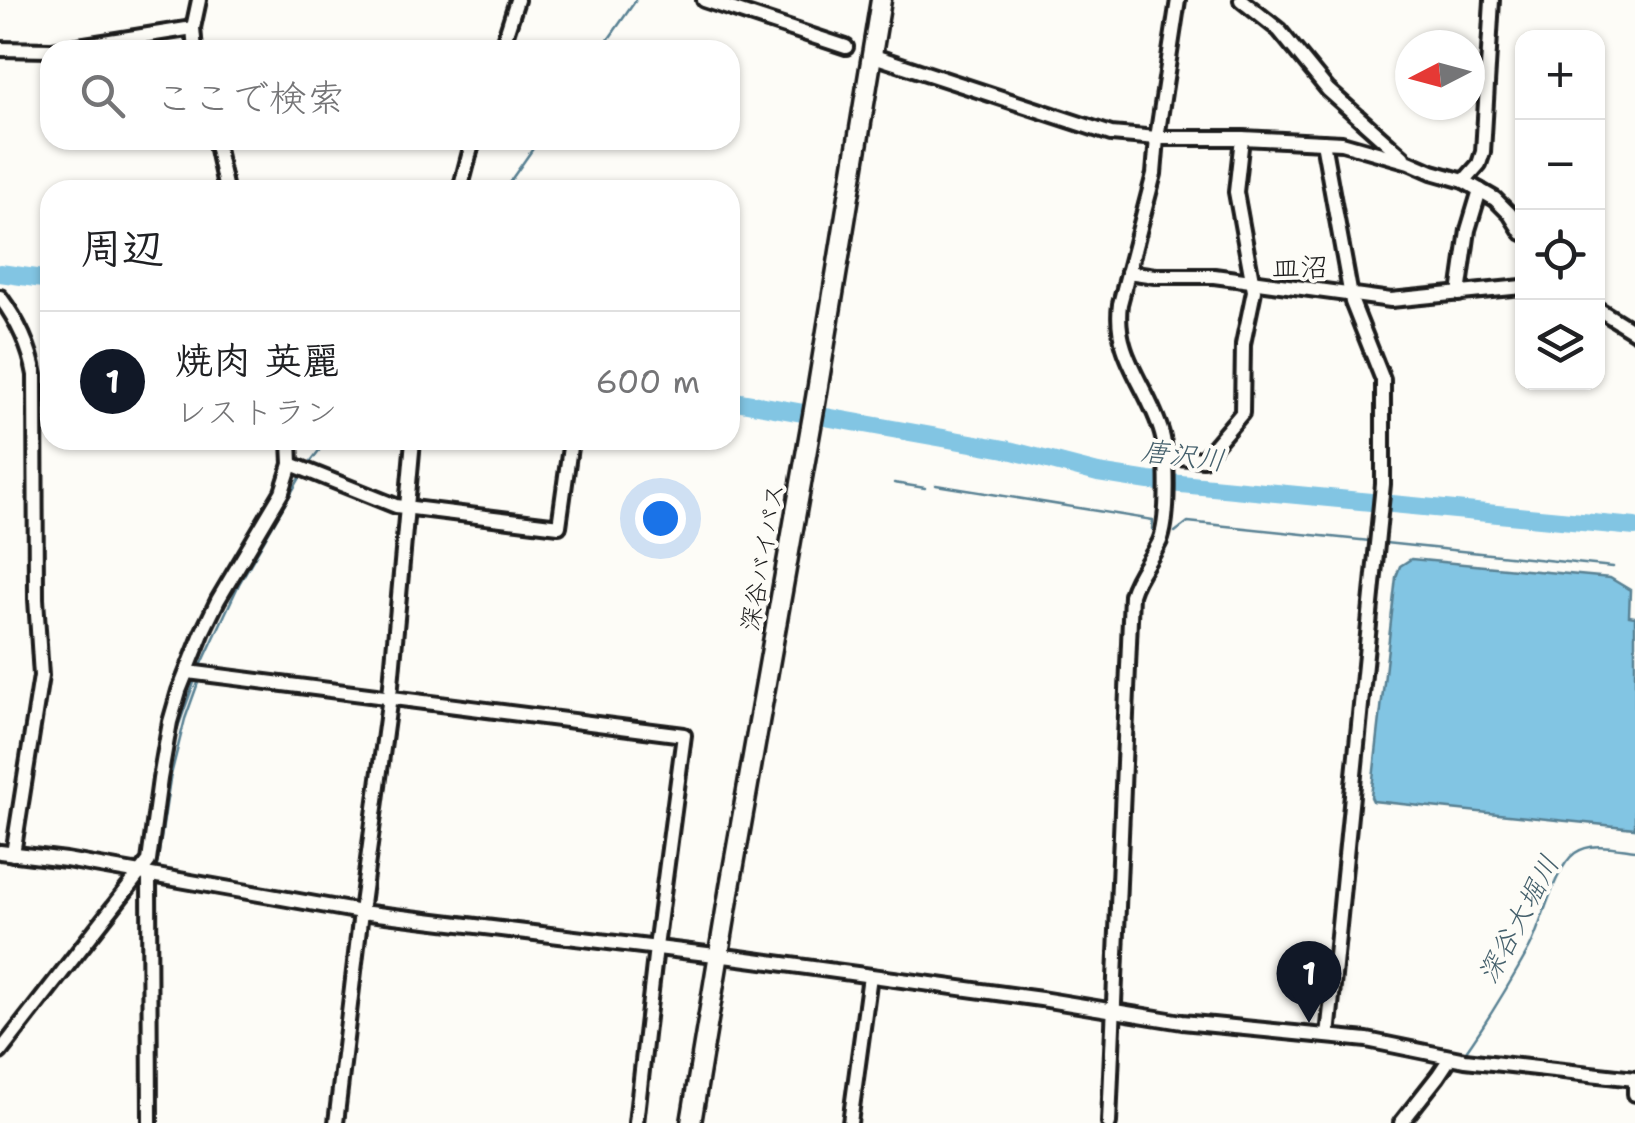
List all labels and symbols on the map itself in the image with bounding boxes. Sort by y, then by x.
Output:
north arrow [1395,30,1485,120]
district label: 皿沼 [1272,248,1328,286]
water label: 唐沢川 [1139,431,1227,479]
street label: 深谷バイパス [732,480,792,634]
your location [635,493,686,544]
water label: 深谷大堀川 [1468,848,1568,990]
pin: 1 [1276,940,1342,1023]

